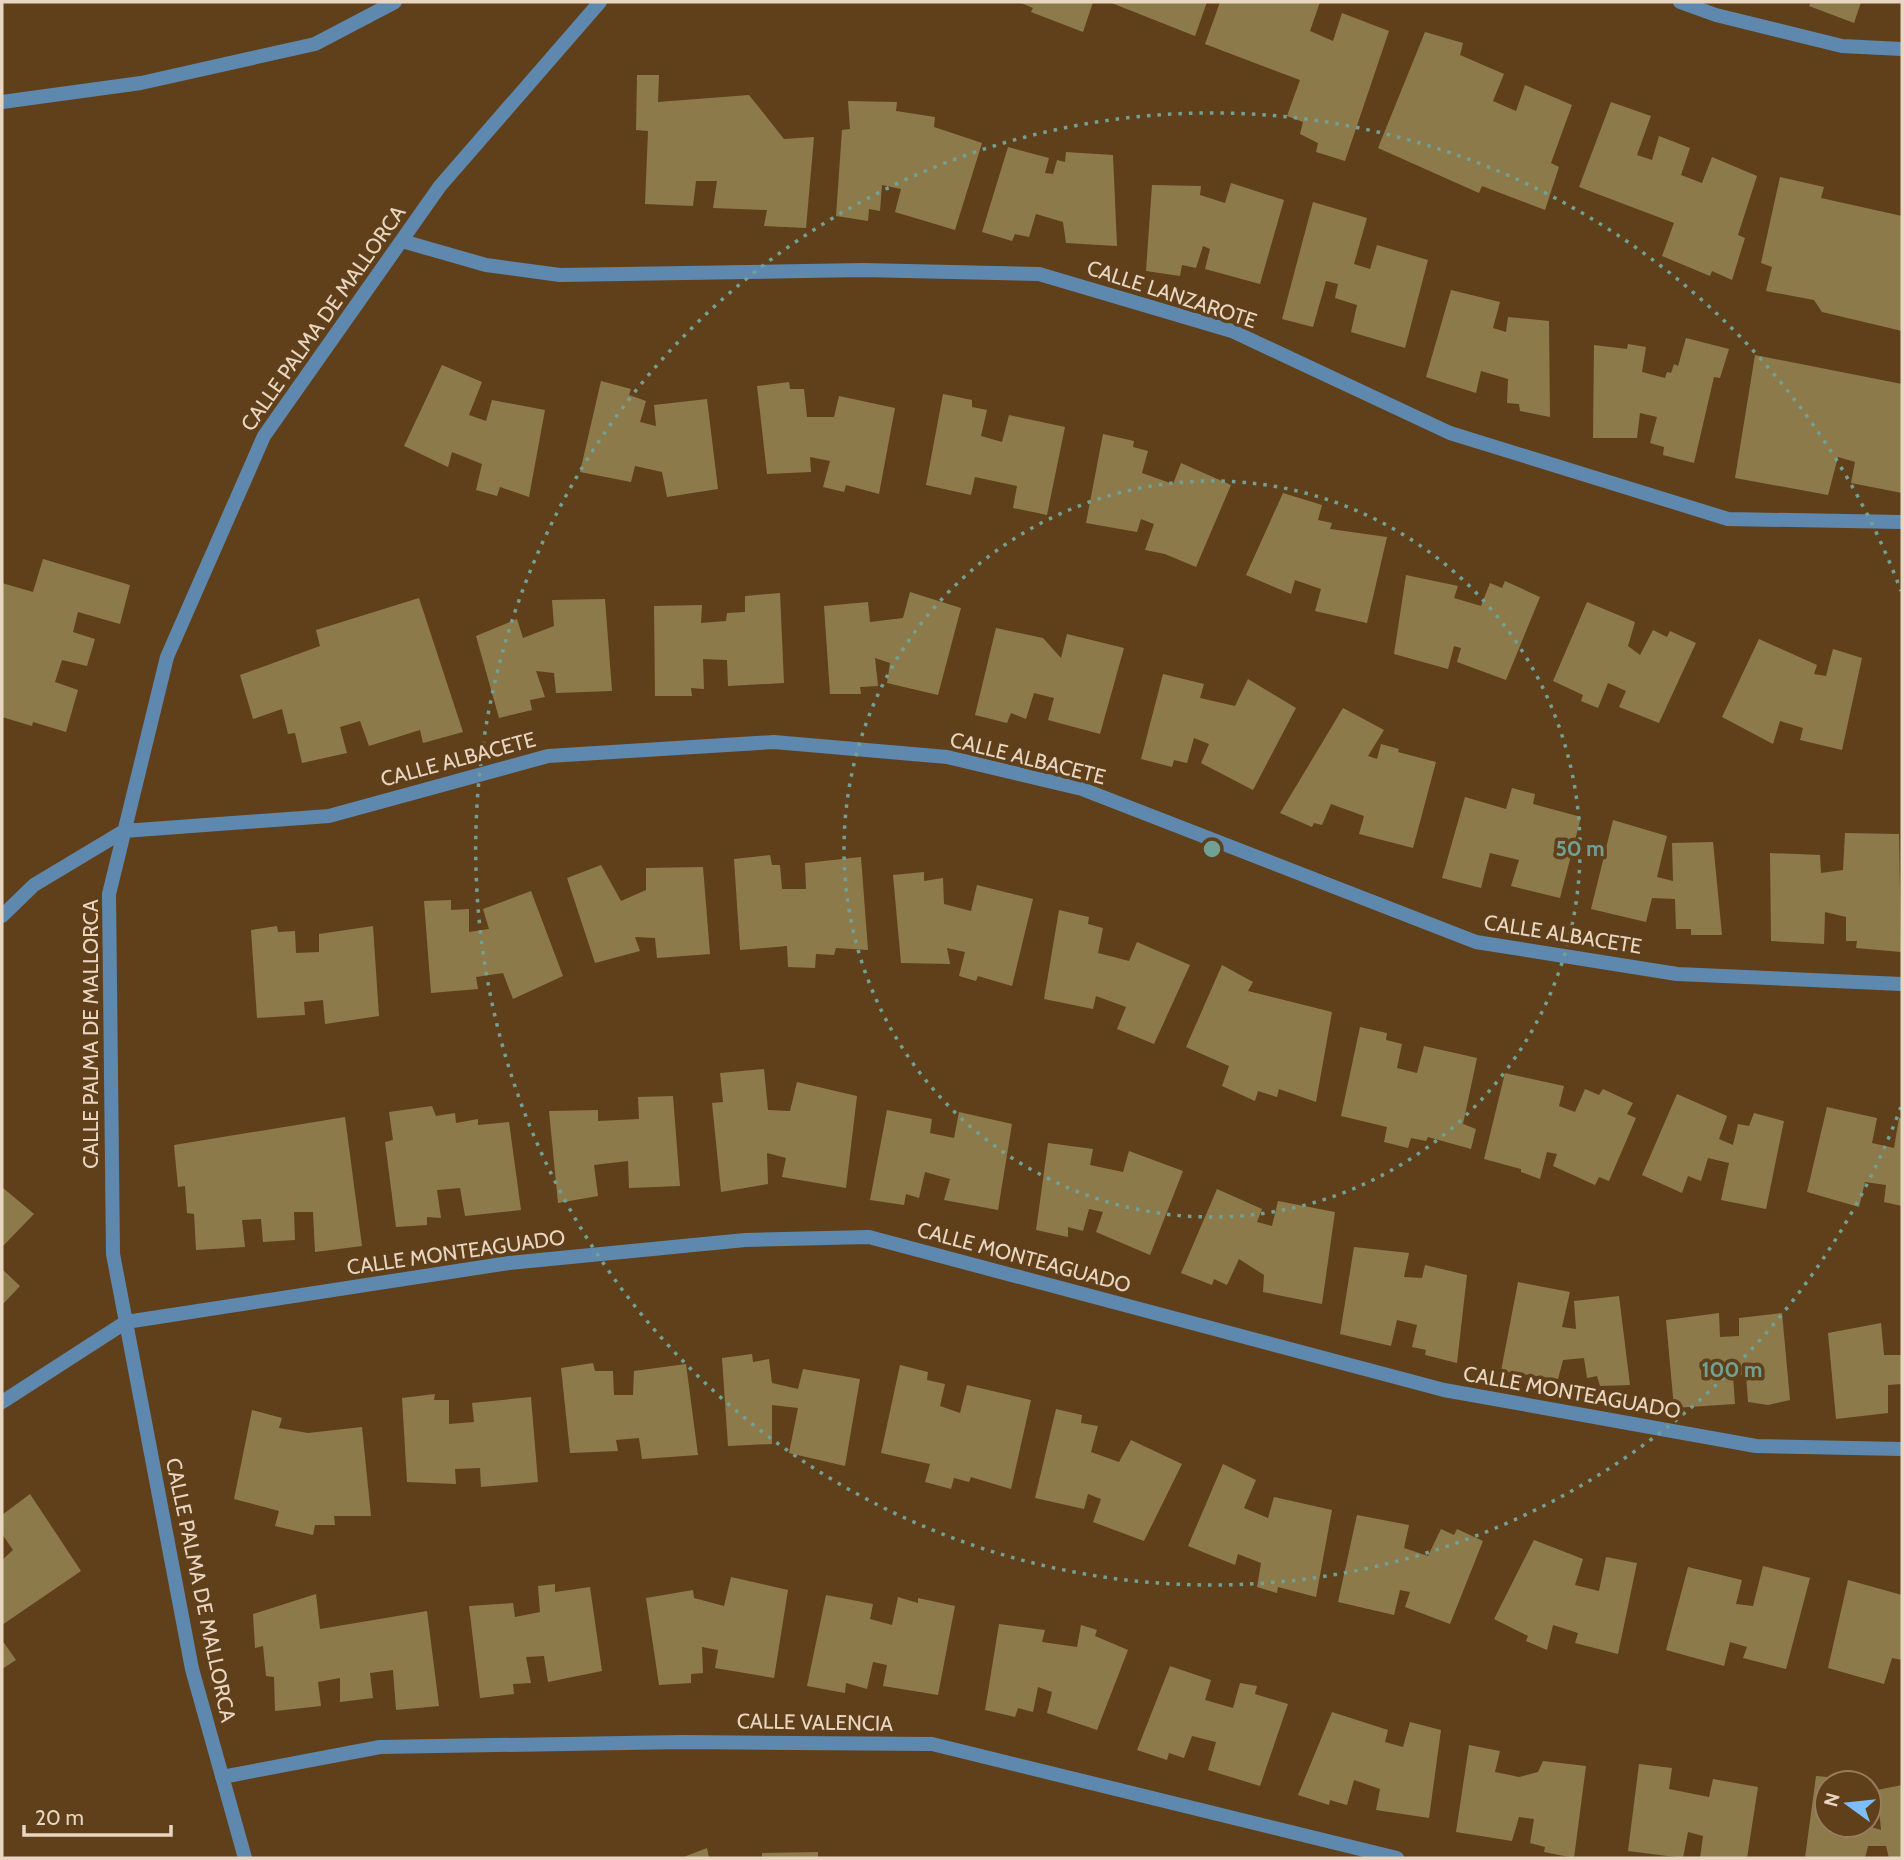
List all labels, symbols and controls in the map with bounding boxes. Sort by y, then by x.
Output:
street label: CALLE PALMA DE MALLORCA [235,200,411,436]
street label: CALLE LANZAROTE [1084,255,1260,333]
street label: CALLE ALBACETE [378,726,538,792]
street label: CALLE ALBACETE [948,727,1108,789]
text: 50 m [1555,836,1605,861]
centre of rings [1200,837,1224,861]
street label: CALLE PALMA DE MALLORCA [78,899,103,1169]
street label: CALLE ALBACETE [1482,909,1644,959]
street label: CALLE MONTEAGUADO [914,1216,1134,1298]
street label: CALLE MONTEAGUADO [345,1224,567,1280]
text: 100 m [1702,1357,1762,1382]
street label: CALLE MONTEAGUADO [1461,1361,1683,1423]
street label: CALLE PALMA DE MALLORCA [161,1456,241,1724]
street label: CALLE VALENCIA [737,1708,893,1736]
north arrow [1813,1769,1883,1839]
text: N [1819,1790,1845,1809]
scale bar [24,1794,172,1838]
text: 20 m [35,1805,84,1830]

